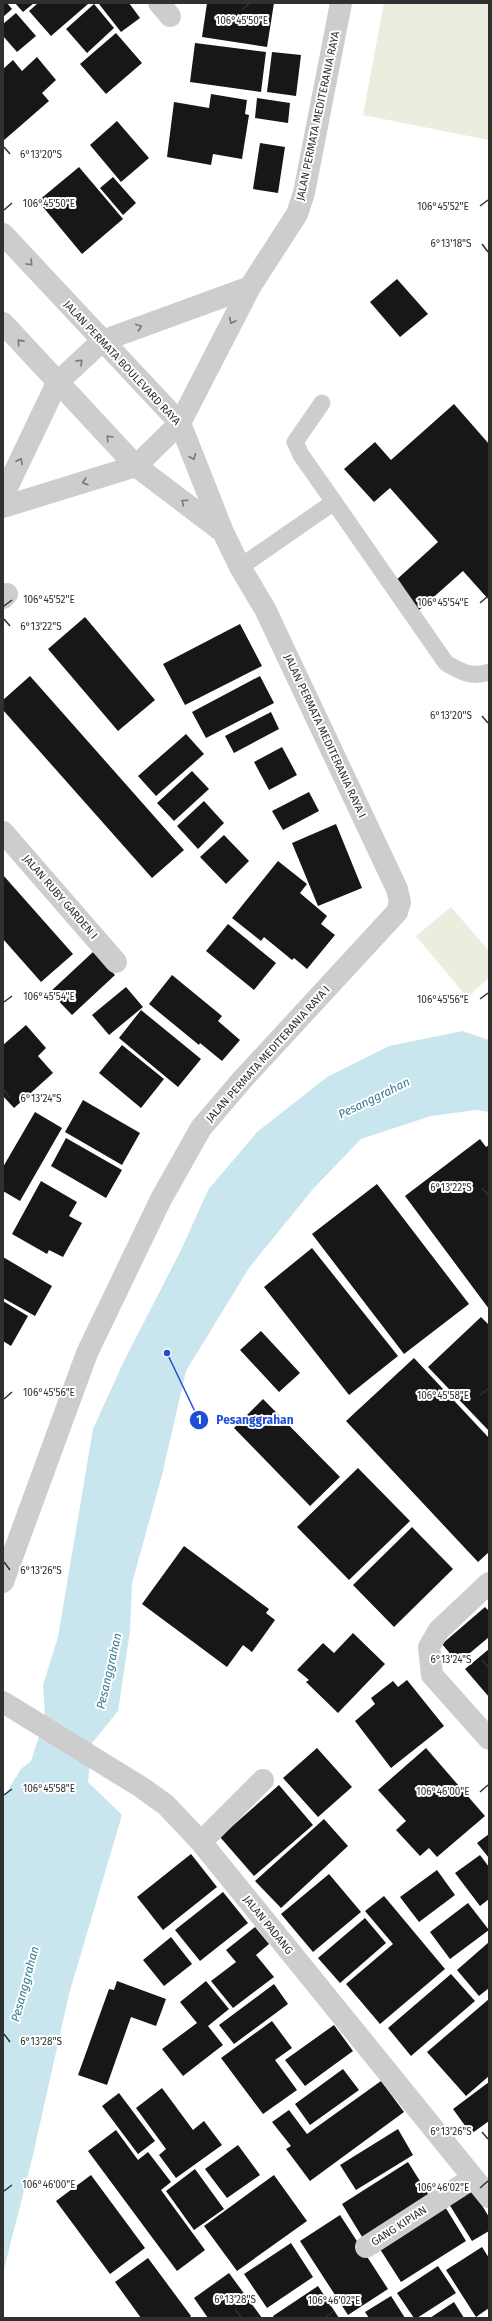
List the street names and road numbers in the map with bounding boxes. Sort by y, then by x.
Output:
street label: JALAN PERMATA MEDITERANIA RAYA [294,29,342,202]
street label: JALAN PERMATA BOULEVARD RAYA [61,298,184,428]
street label: JALAN PERMATA MEDITERANIA RAYA I [281,652,369,820]
street label: JALAN RUBY GARDEN I [20,852,100,942]
street label: JALAN PERMATA MEDITERANIA RAYA I [203,983,333,1125]
street label: JALAN PADANG [240,1893,296,1957]
street label: GANG KIPIAN [369,2203,429,2249]

